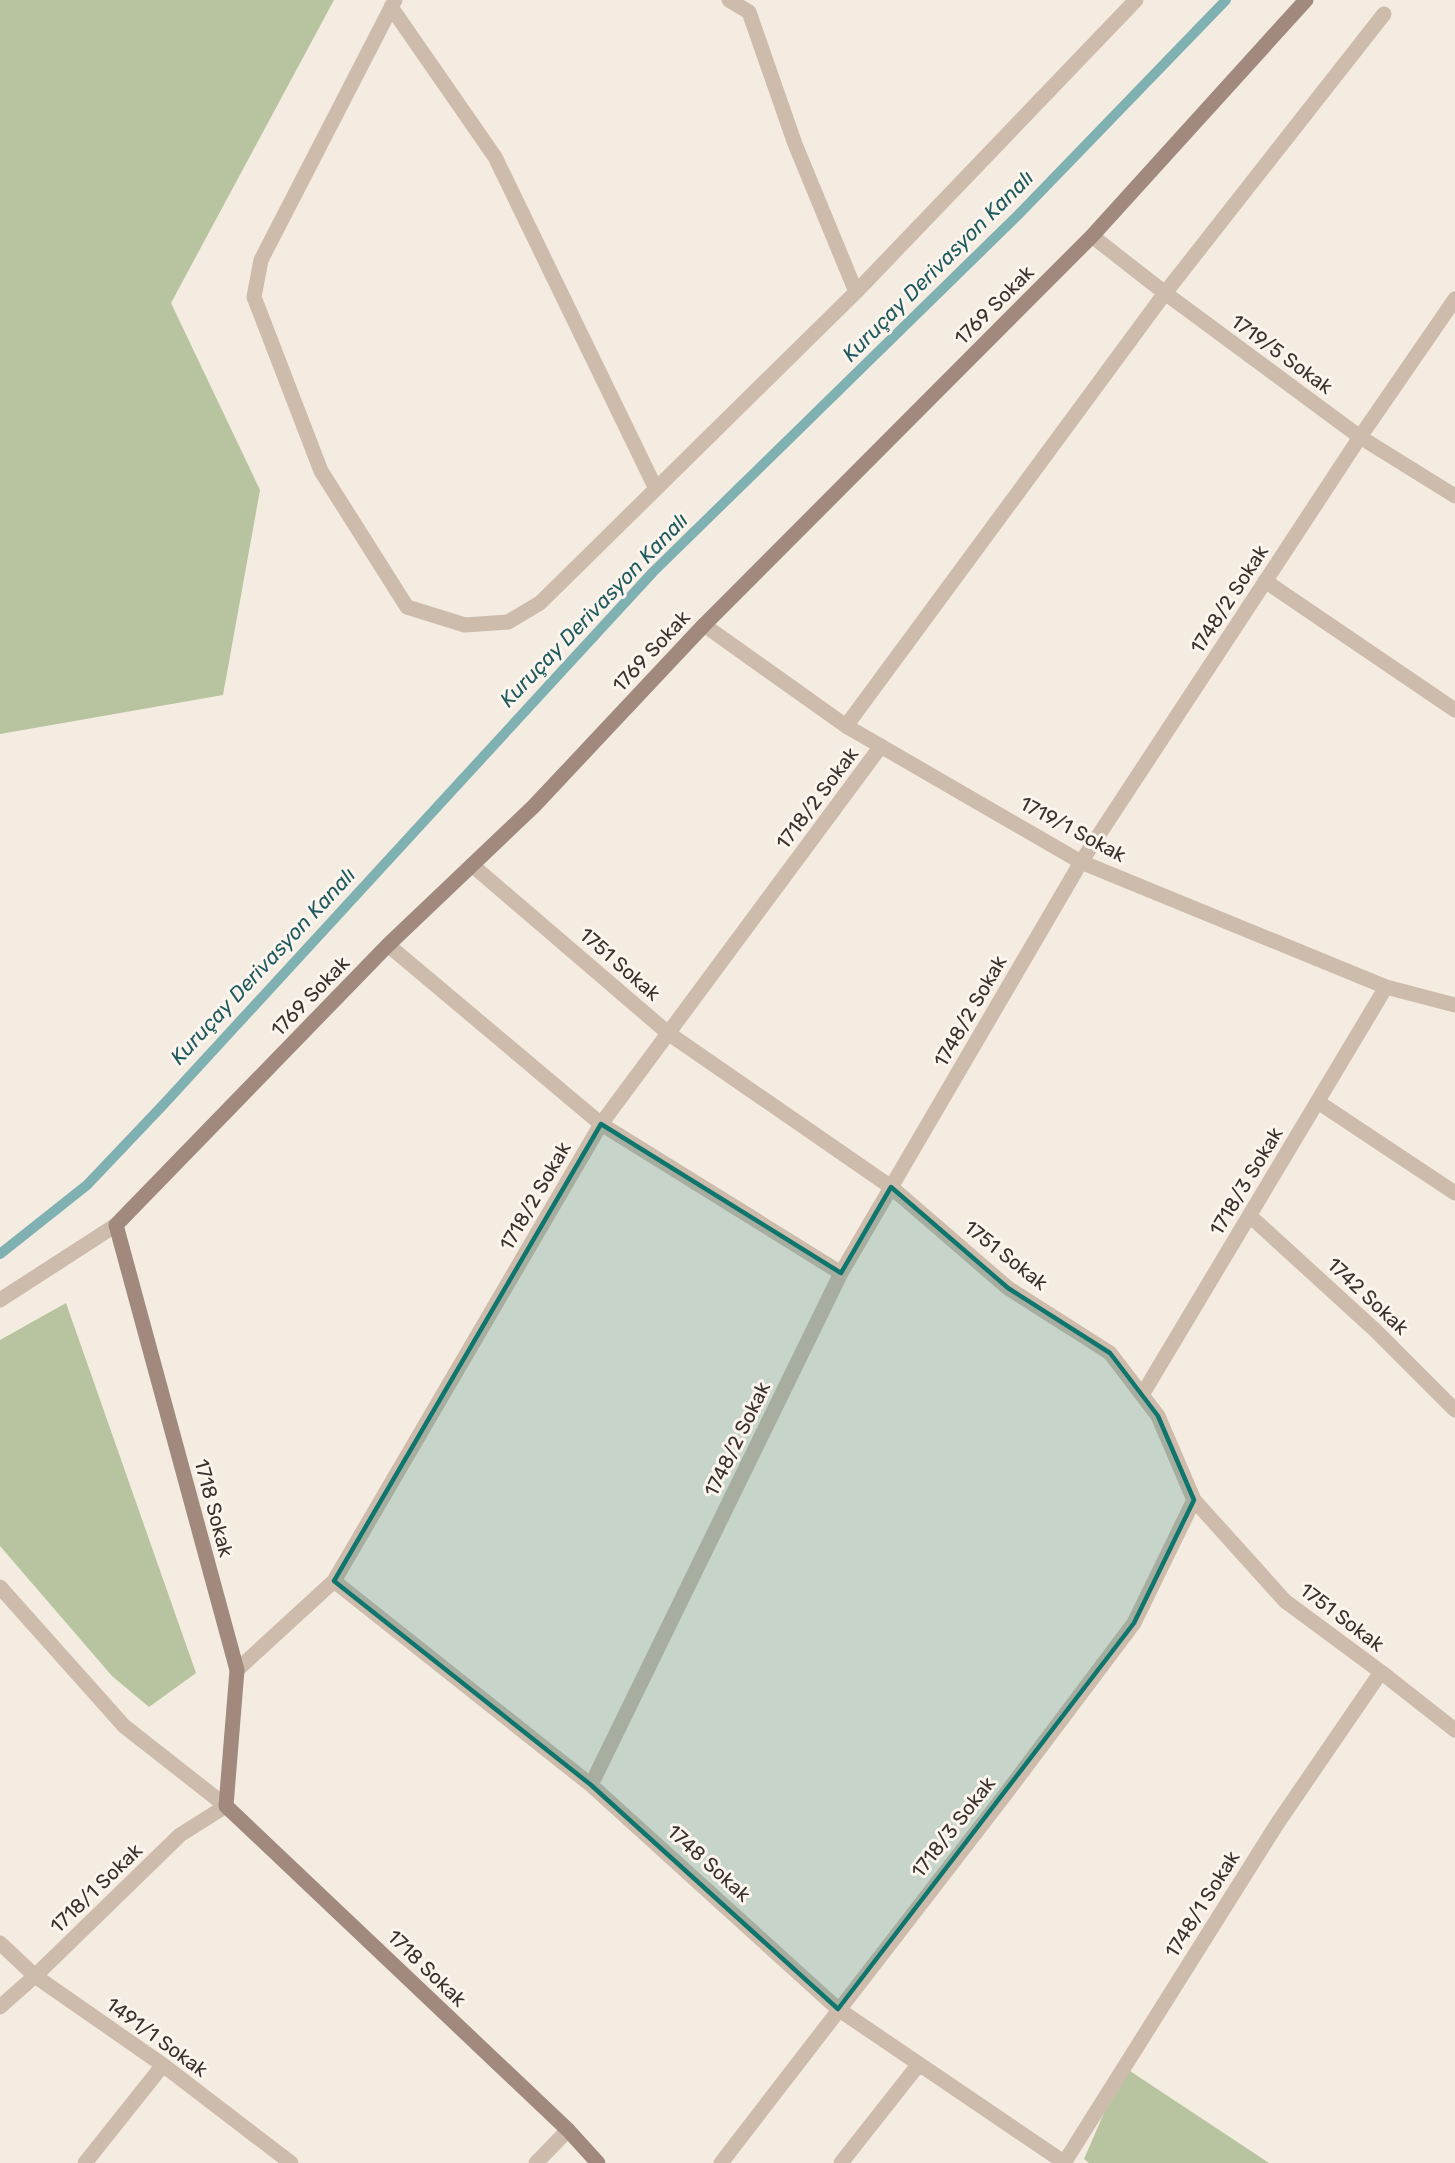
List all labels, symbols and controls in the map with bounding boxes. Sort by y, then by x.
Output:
water label: Kuruçay Derivasyon Kanalı [837,165,1038,366]
street label: 1769 Sokak [949,260,1039,350]
street label: 1719/5 Sokak [1226,309,1338,399]
water label: Kuruçay Derivasyon Kanalı [494,507,693,712]
street label: 1748/2 Sokak [1185,540,1273,658]
street label: 1769 Sokak [607,605,695,697]
street label: 1718/2 Sokak [771,742,864,854]
street label: 1719/1 Sokak [1016,791,1131,867]
water label: Kuruçay Derivasyon Kanalı [165,862,360,1069]
street label: 1751 Sokak [575,922,666,1006]
street label: 1769 Sokak [266,950,355,1041]
street label: 1748/2 Sokak [928,950,1012,1071]
street label: 1718/3 Sokak [1204,1122,1288,1239]
street label: 1718/2 Sokak [494,1137,576,1255]
street label: 1751 Sokak [960,1215,1053,1295]
street label: 1742 Sokak [1322,1252,1414,1340]
street label: 1748/2 Sokak [699,1377,775,1500]
street label: 1718 Sokak [189,1456,239,1560]
street label: 1751 Sokak [1295,1578,1389,1657]
street label: 1718/3 Sokak [906,1771,1000,1882]
street label: 1748 Sokak [662,1819,756,1907]
street label: 1718/1 Sokak [45,1838,147,1938]
street label: 1748/1 Sokak [1160,1846,1245,1962]
street label: 1718 Sokak [383,1924,472,2012]
street label: 1491/1 Sokak [102,1992,213,2082]

